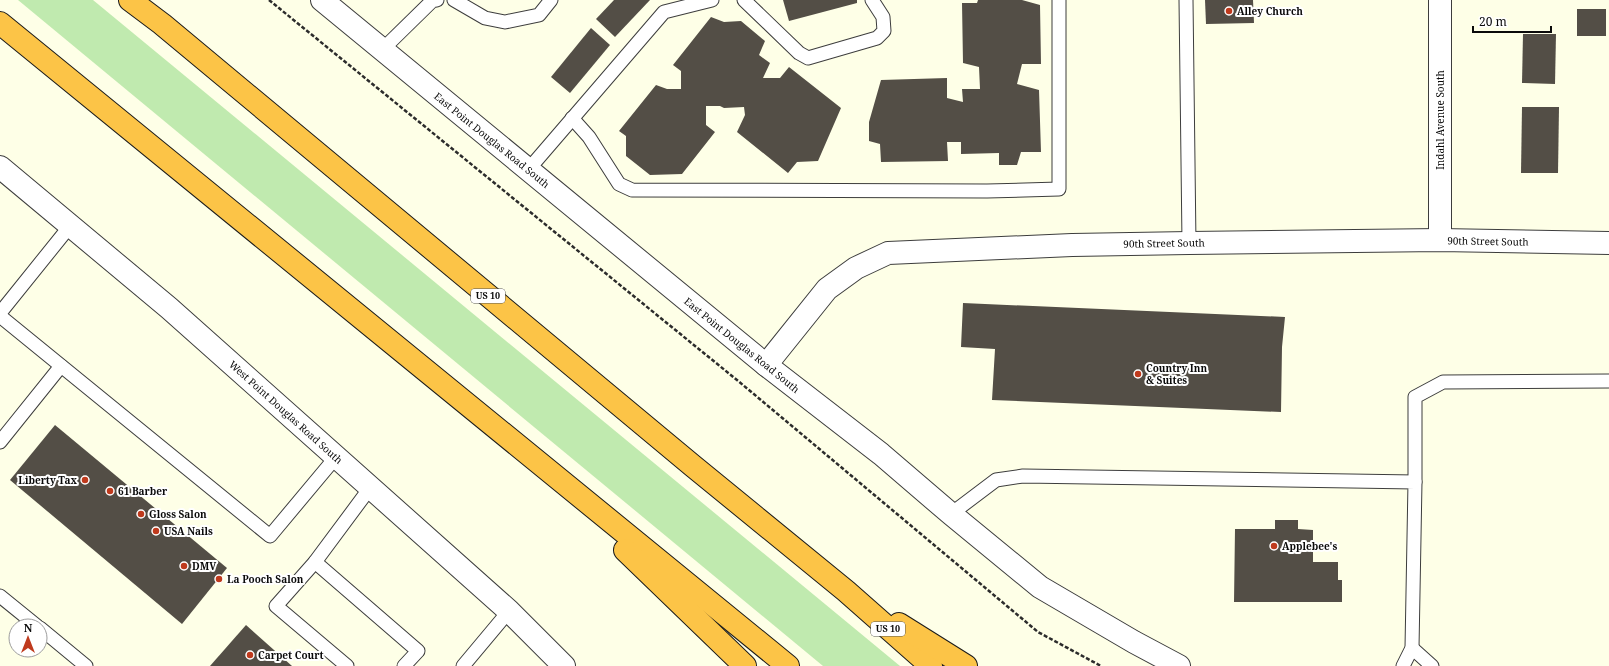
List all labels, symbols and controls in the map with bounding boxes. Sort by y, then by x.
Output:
place label: Alley Church [1237,4,1303,18]
marker: Alley Church [1224,6,1234,16]
scale bar [1473,8,1551,34]
text: 20 m [1479,13,1507,30]
street label: Indahl Avenue South [1433,69,1447,170]
street label: East Point Douglas Road South [431,89,553,191]
street label: 90th Street South [1447,233,1530,249]
street label: 90th Street South [1123,235,1206,251]
road number: US 10 [471,289,505,303]
street label: East Point Douglas Road South [681,294,803,396]
street label: West Point Douglas Road South [226,357,346,467]
place label: Country Inn & Suites [1146,361,1208,387]
marker: Country Inn & Suites [1133,369,1143,379]
place label: Liberty Tax [18,473,78,487]
marker: Liberty Tax [80,475,90,485]
place label: 61 Barber [118,484,168,498]
marker: 61 Barber [105,486,115,496]
place label: Gloss Salon [149,507,207,521]
marker: Gloss Salon [136,509,146,519]
place label: USA Nails [164,524,213,538]
marker: USA Nails [151,526,161,536]
place label: Applebee's [1282,539,1338,553]
marker: Applebee's [1269,541,1279,551]
place label: DMV [192,559,216,573]
marker: DMV [179,561,189,571]
place label: La Pooch Salon [227,572,304,586]
marker: La Pooch Salon [214,574,224,584]
north arrow [8,618,48,658]
text: N [24,620,33,635]
road number: US 10 [871,622,905,636]
place label: Carpet Court [258,648,324,662]
marker: Carpet Court [245,650,255,660]

